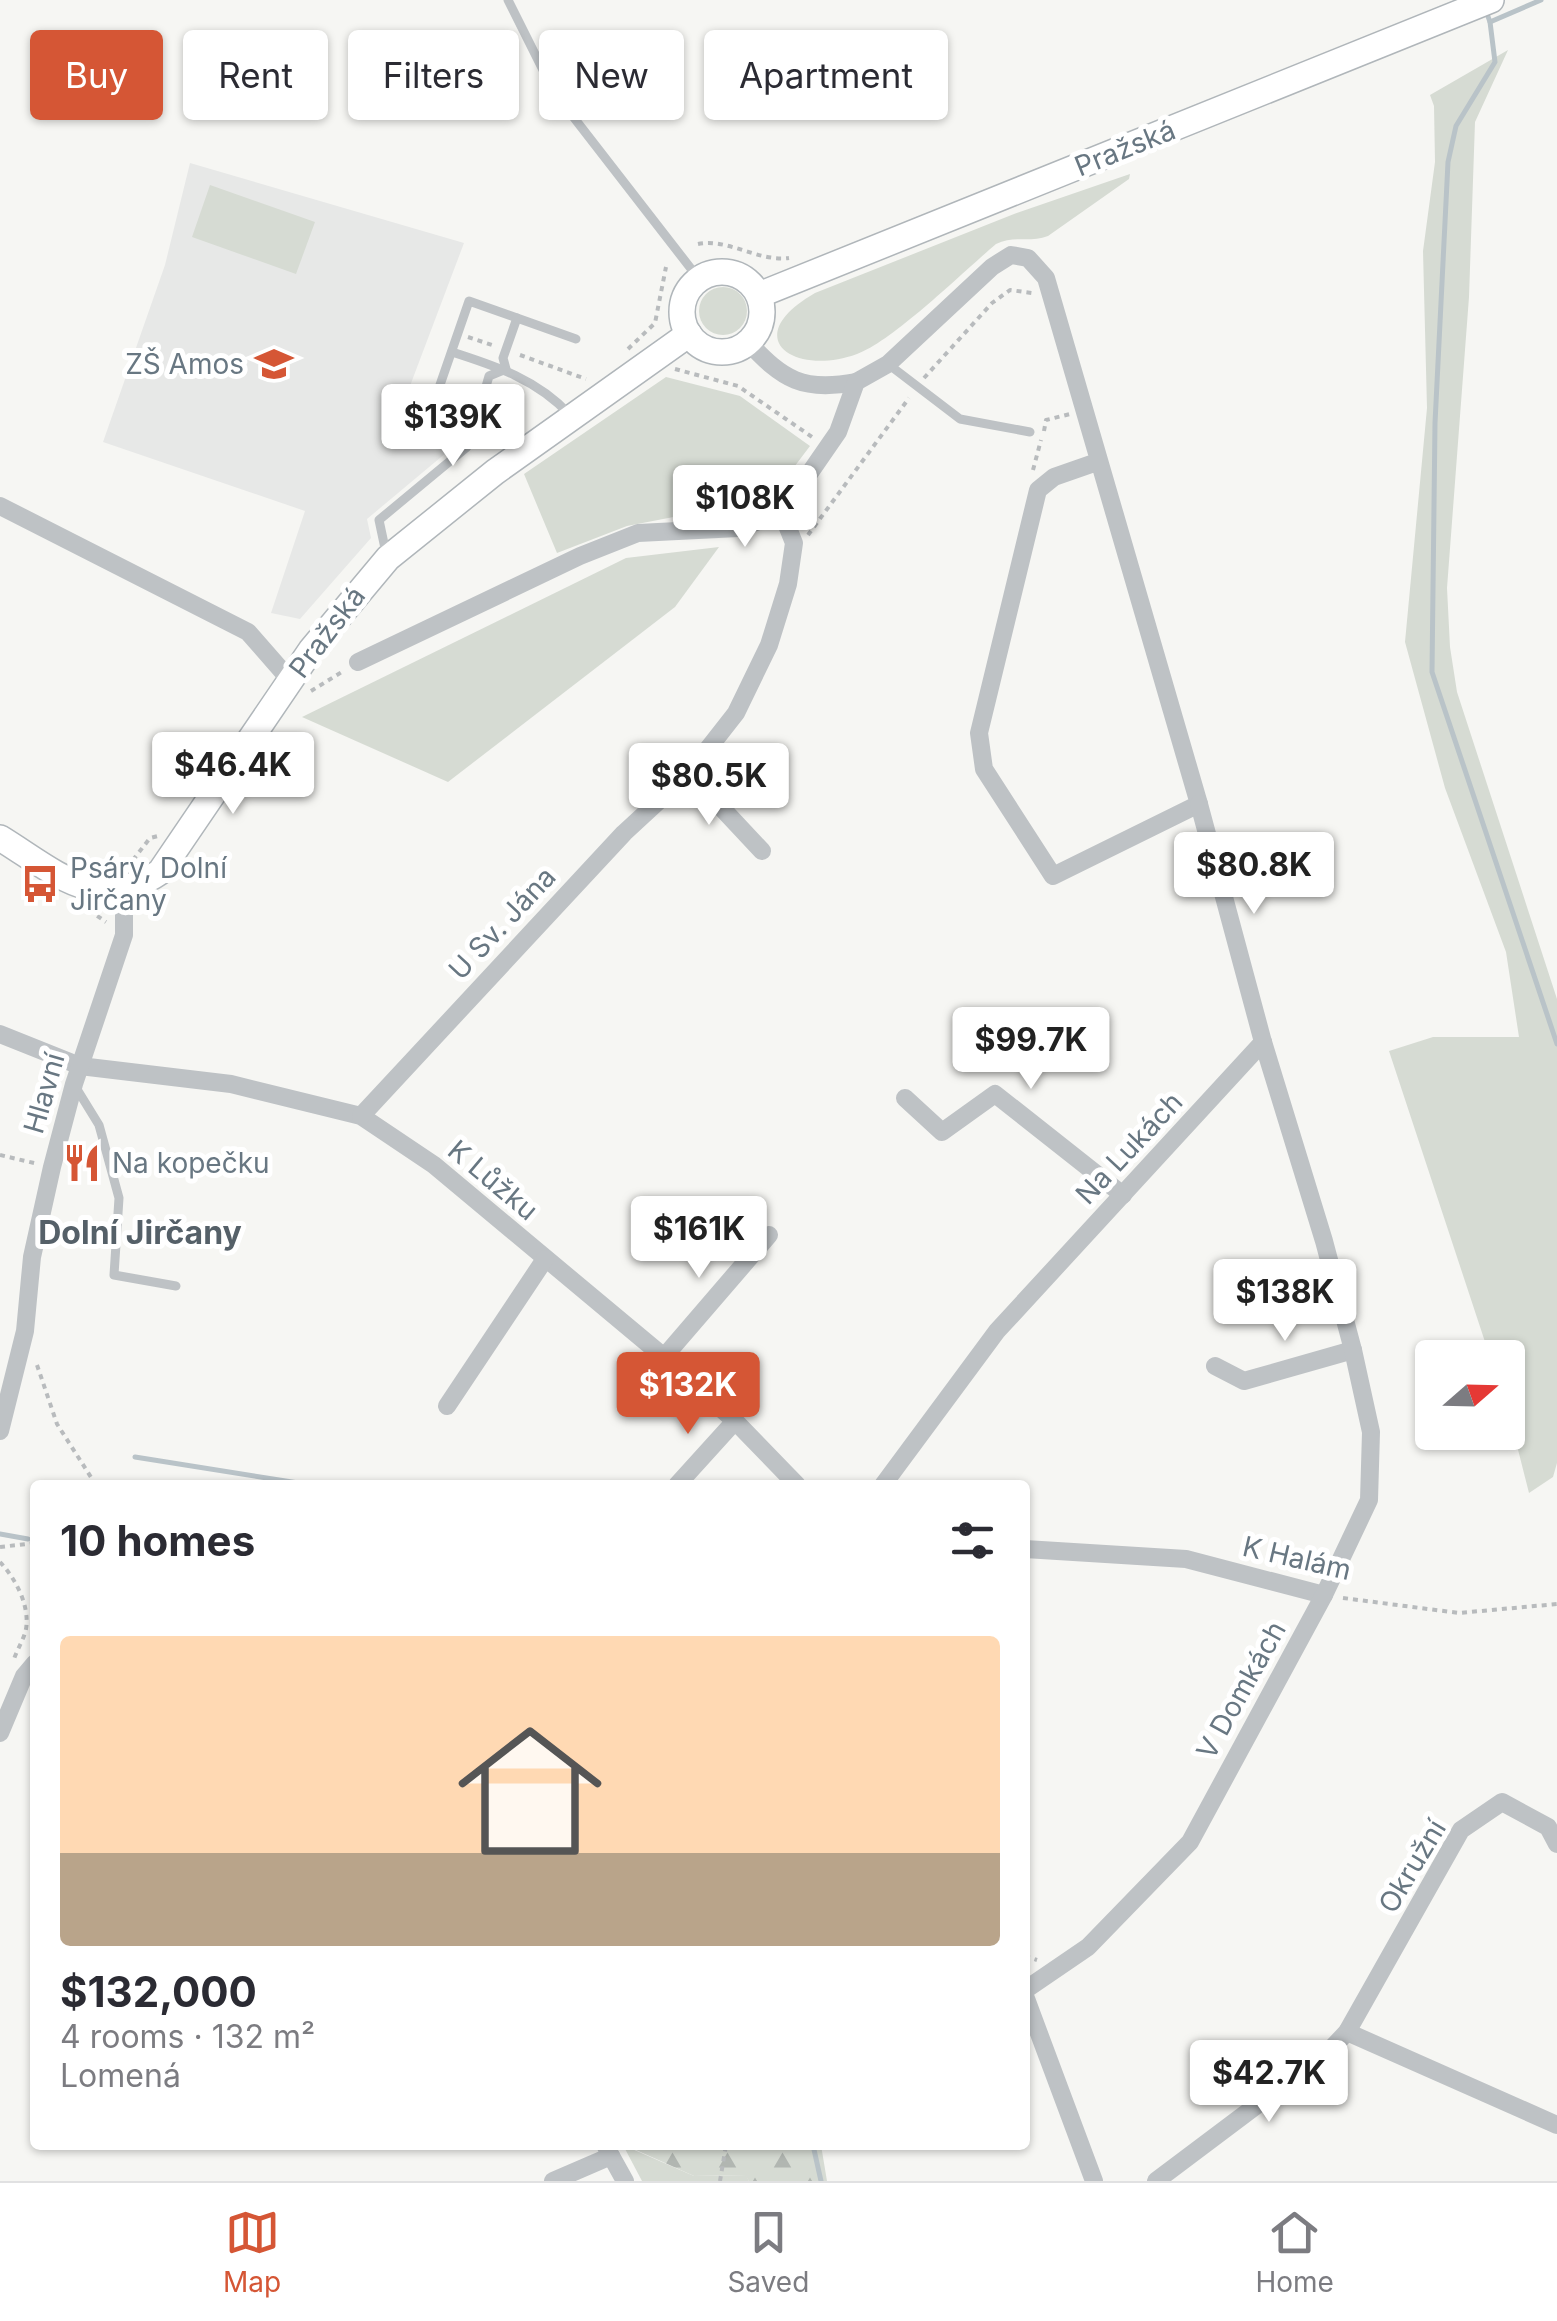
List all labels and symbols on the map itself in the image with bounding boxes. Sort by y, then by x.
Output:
street label: Pražská [1070,112,1180,184]
school or university icon: ZŠ Amos [253,343,295,385]
place label: ZŠ Amos [125,347,244,381]
pin: $139K [383,384,523,469]
pin: $108K [675,465,815,550]
street label: Pražská [282,580,372,684]
pin: $46.4K [152,732,314,817]
pin: $80.5K [628,743,790,828]
pin: $80.8K [1173,832,1335,917]
place label: Psáry, Dolní Jirčany [70,851,227,917]
street label: U Sv. Jána [441,860,563,986]
bus stop icon: Psáry, Dolní Jirčany [19,863,61,905]
pin: $99.7K [950,1007,1112,1092]
street label: Hlavní [16,1049,72,1137]
street label: Na Lukách [1069,1085,1189,1211]
street label: K Lůžku [441,1133,545,1227]
restaurant icon: Na kopečku [61,1142,103,1184]
place label: Na kopečku [112,1146,270,1180]
pin: $161K [629,1196,769,1281]
district label: Dolní Jirčany [38,1213,242,1252]
pin: $138K [1215,1259,1355,1344]
north arrow [1415,1340,1525,1450]
pin: $132K [618,1352,758,1437]
street label: K Halám [1239,1529,1355,1587]
street label: V Domkách [1189,1615,1293,1765]
street label: Okružní [1371,1813,1453,1919]
pin: $42.7K [1188,2040,1350,2125]

